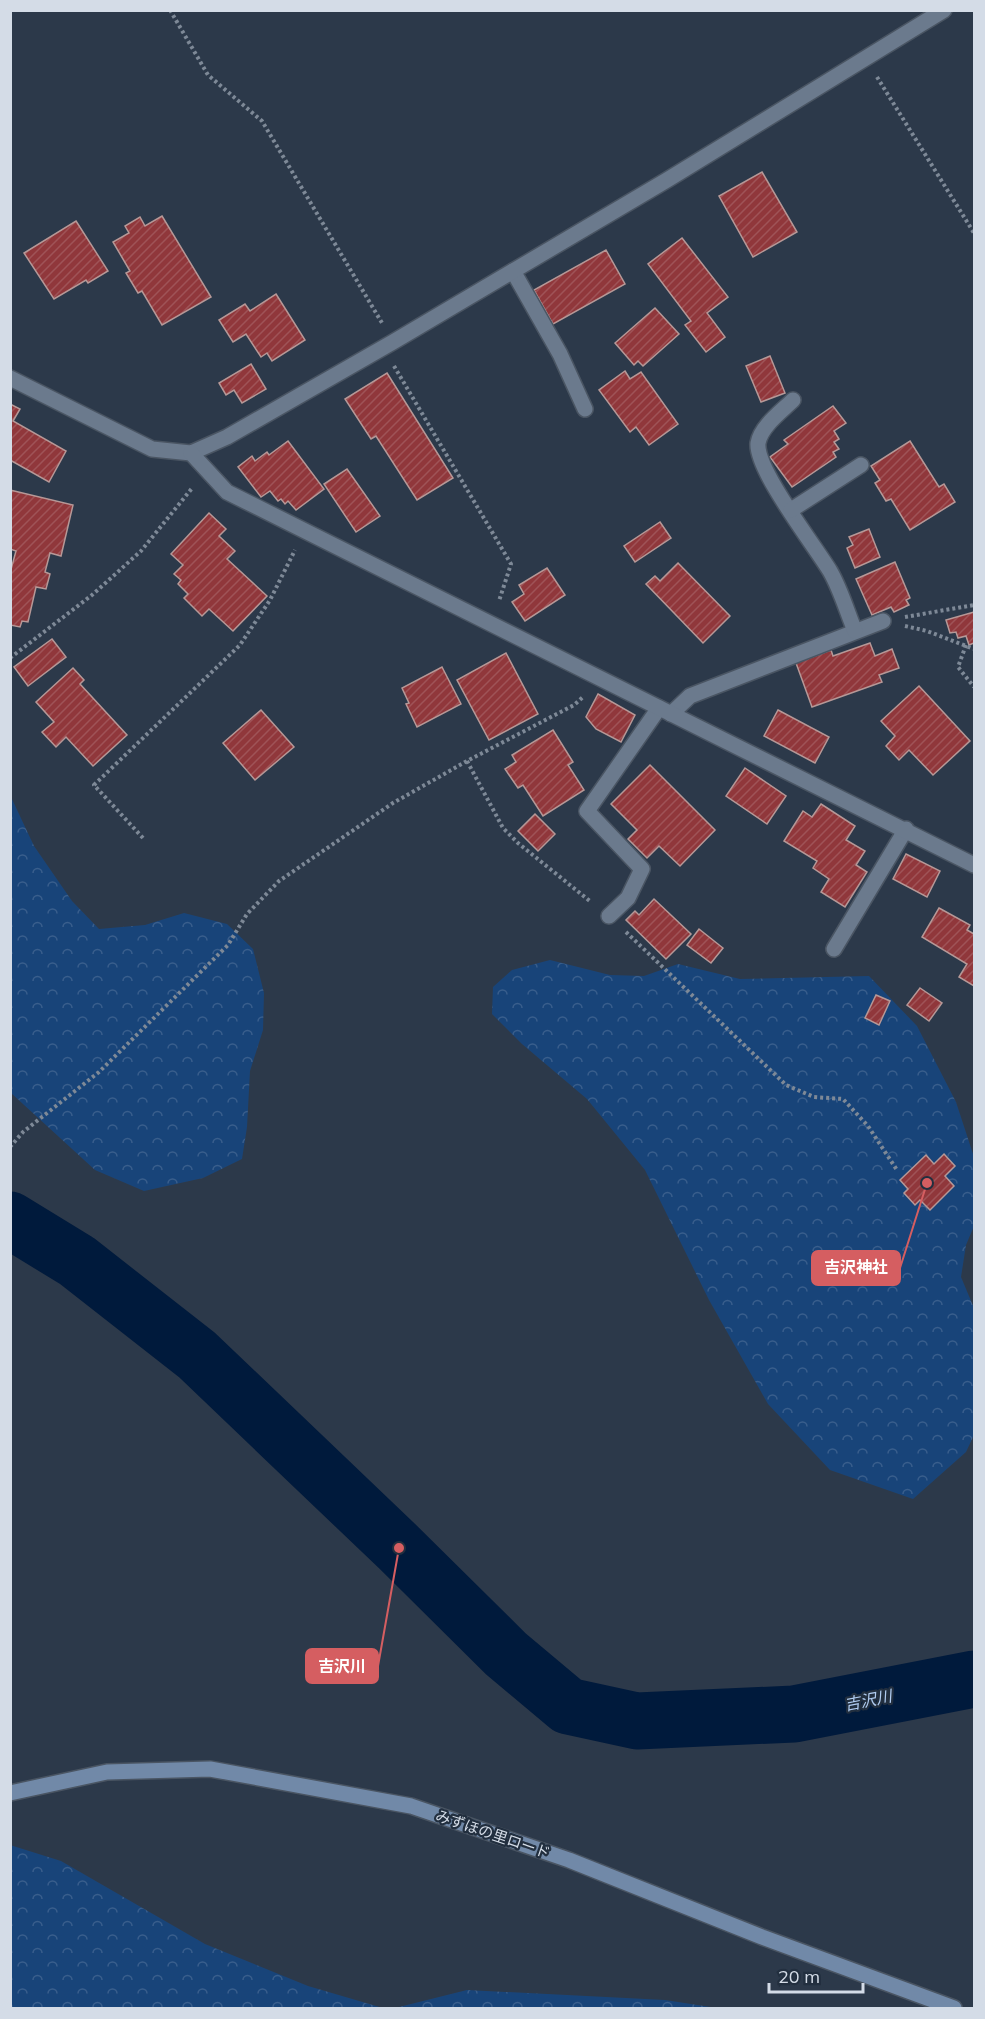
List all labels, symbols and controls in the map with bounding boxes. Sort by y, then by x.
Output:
callout: 吉沢神社 [812,1251,900,1285]
text: 吉沢神社 [824,1257,888,1277]
callout: 吉沢川 [306,1649,378,1683]
text: 吉沢川 [318,1656,366,1676]
water label: 吉沢川 [843,1685,895,1714]
street label: みずほの里ロード [433,1805,553,1863]
scale bar [769,1956,864,1994]
text: 20 m [778,1965,820,1988]

